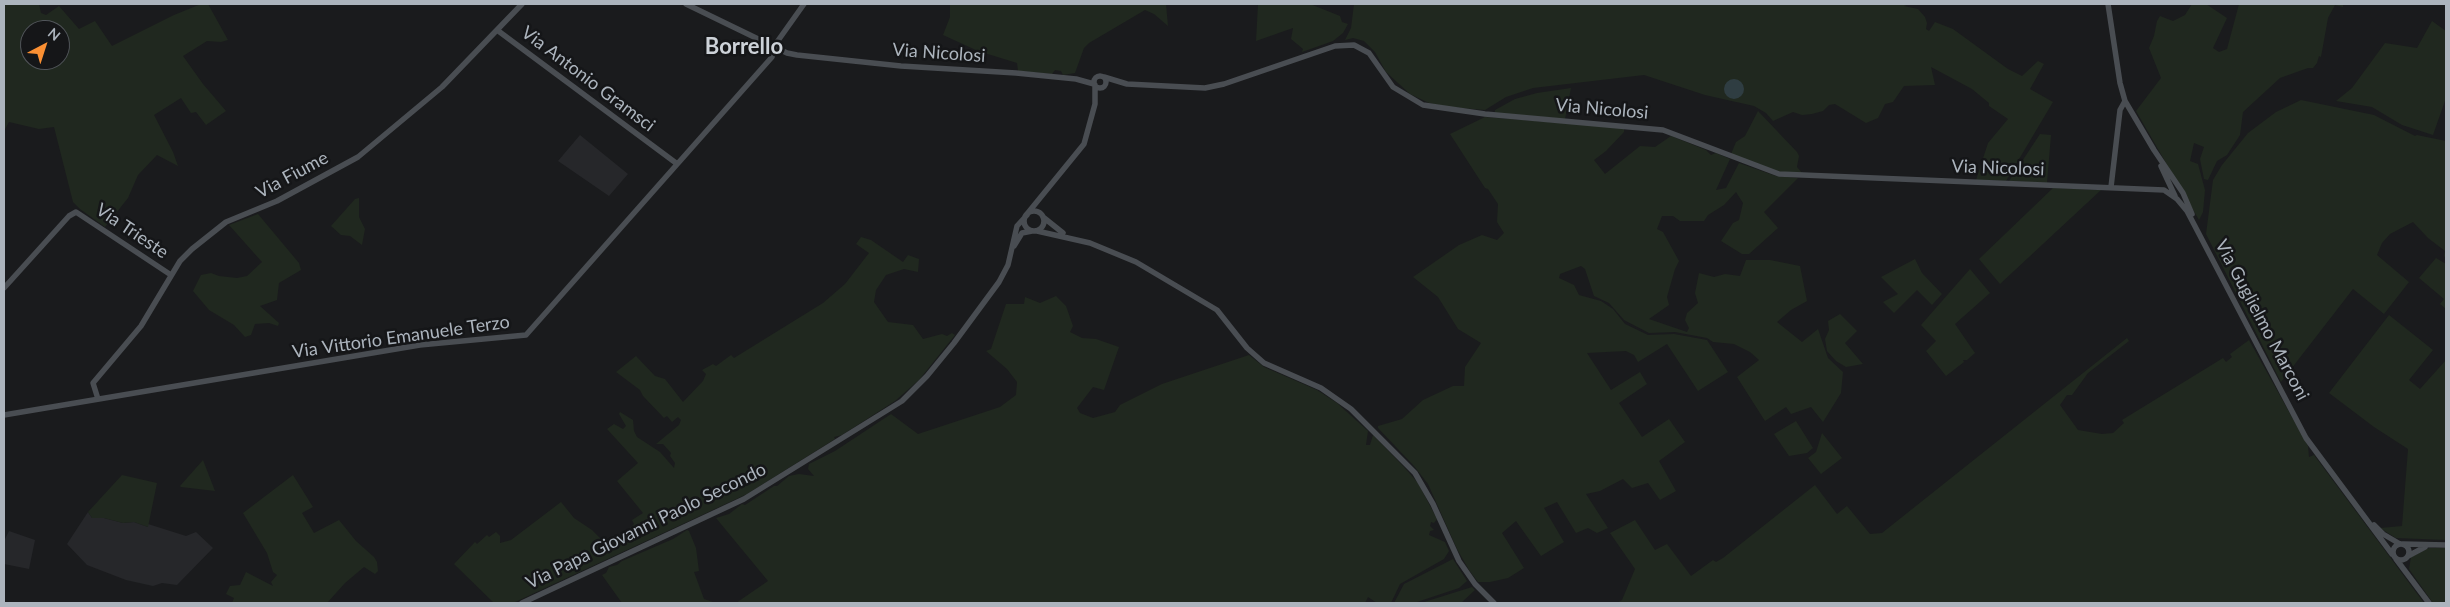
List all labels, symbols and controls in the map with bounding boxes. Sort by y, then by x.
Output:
north arrow [20,20,70,70]
street label: Via Antonio Gramsci [517,22,659,136]
text: N [45,24,64,44]
district label: Borrello [705,34,783,60]
street label: Via Nicolosi [892,39,986,67]
street label: Via Nicolosi [1555,94,1649,124]
street label: Via Fiume [252,147,332,203]
street label: Via Nicolosi [1951,156,2045,180]
street label: Via Trieste [92,199,172,263]
street label: Via Guglielmo Marconi [2210,236,2314,404]
street label: Via Vittorio Emanuele Terzo [291,311,511,363]
street label: Via Papa Giovanni Paolo Secondo [522,458,770,594]

